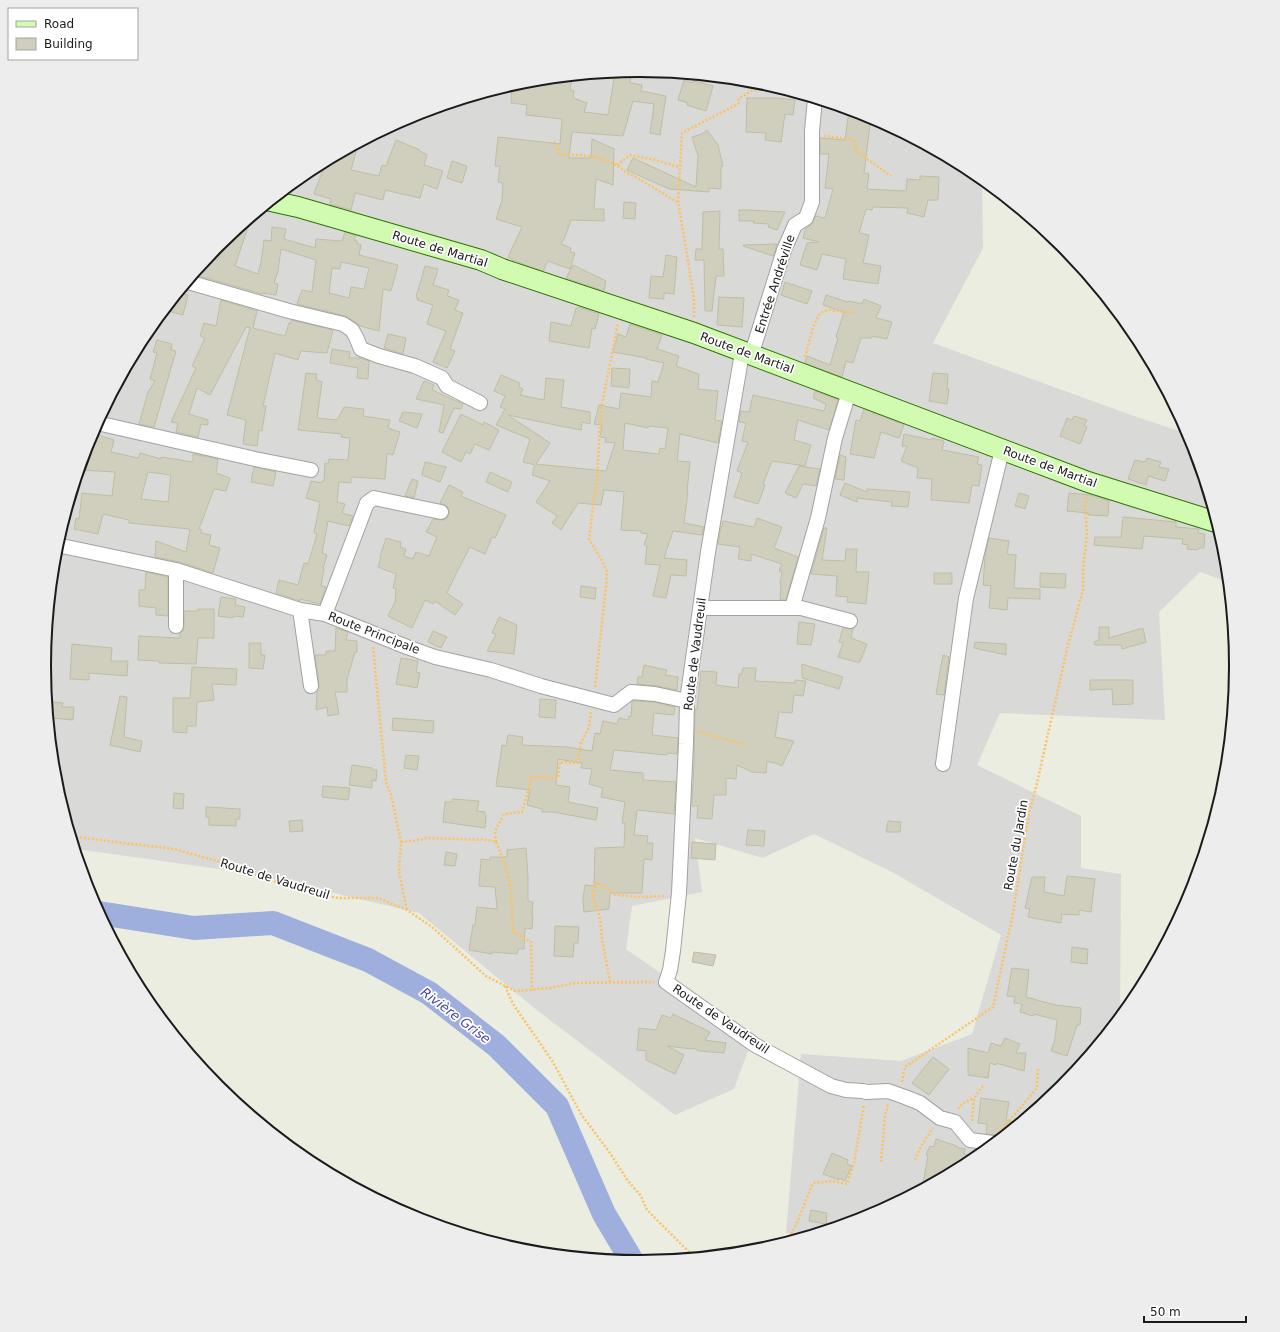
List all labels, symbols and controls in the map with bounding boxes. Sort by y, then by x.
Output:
legend [8,8,138,60]
text: Road [44,17,74,31]
text: Building [44,37,93,51]
street label: Route de Martial [391,228,489,270]
street label: Entrée Andréville [752,233,798,335]
street label: Route de Martial [698,330,796,376]
street label: Route de Martial [1001,444,1099,490]
street label: Route de Vaudreuil [681,597,709,711]
street label: Route Principale [326,609,422,657]
street label: Route du Jardin [1001,799,1031,891]
street label: Route de Vaudreuil [219,856,331,902]
street label: Route de Vaudreuil [670,981,772,1057]
water label: Rivière Grise [418,984,493,1046]
scale bar [1144,1298,1246,1324]
text: 50 m [1150,1305,1181,1319]

